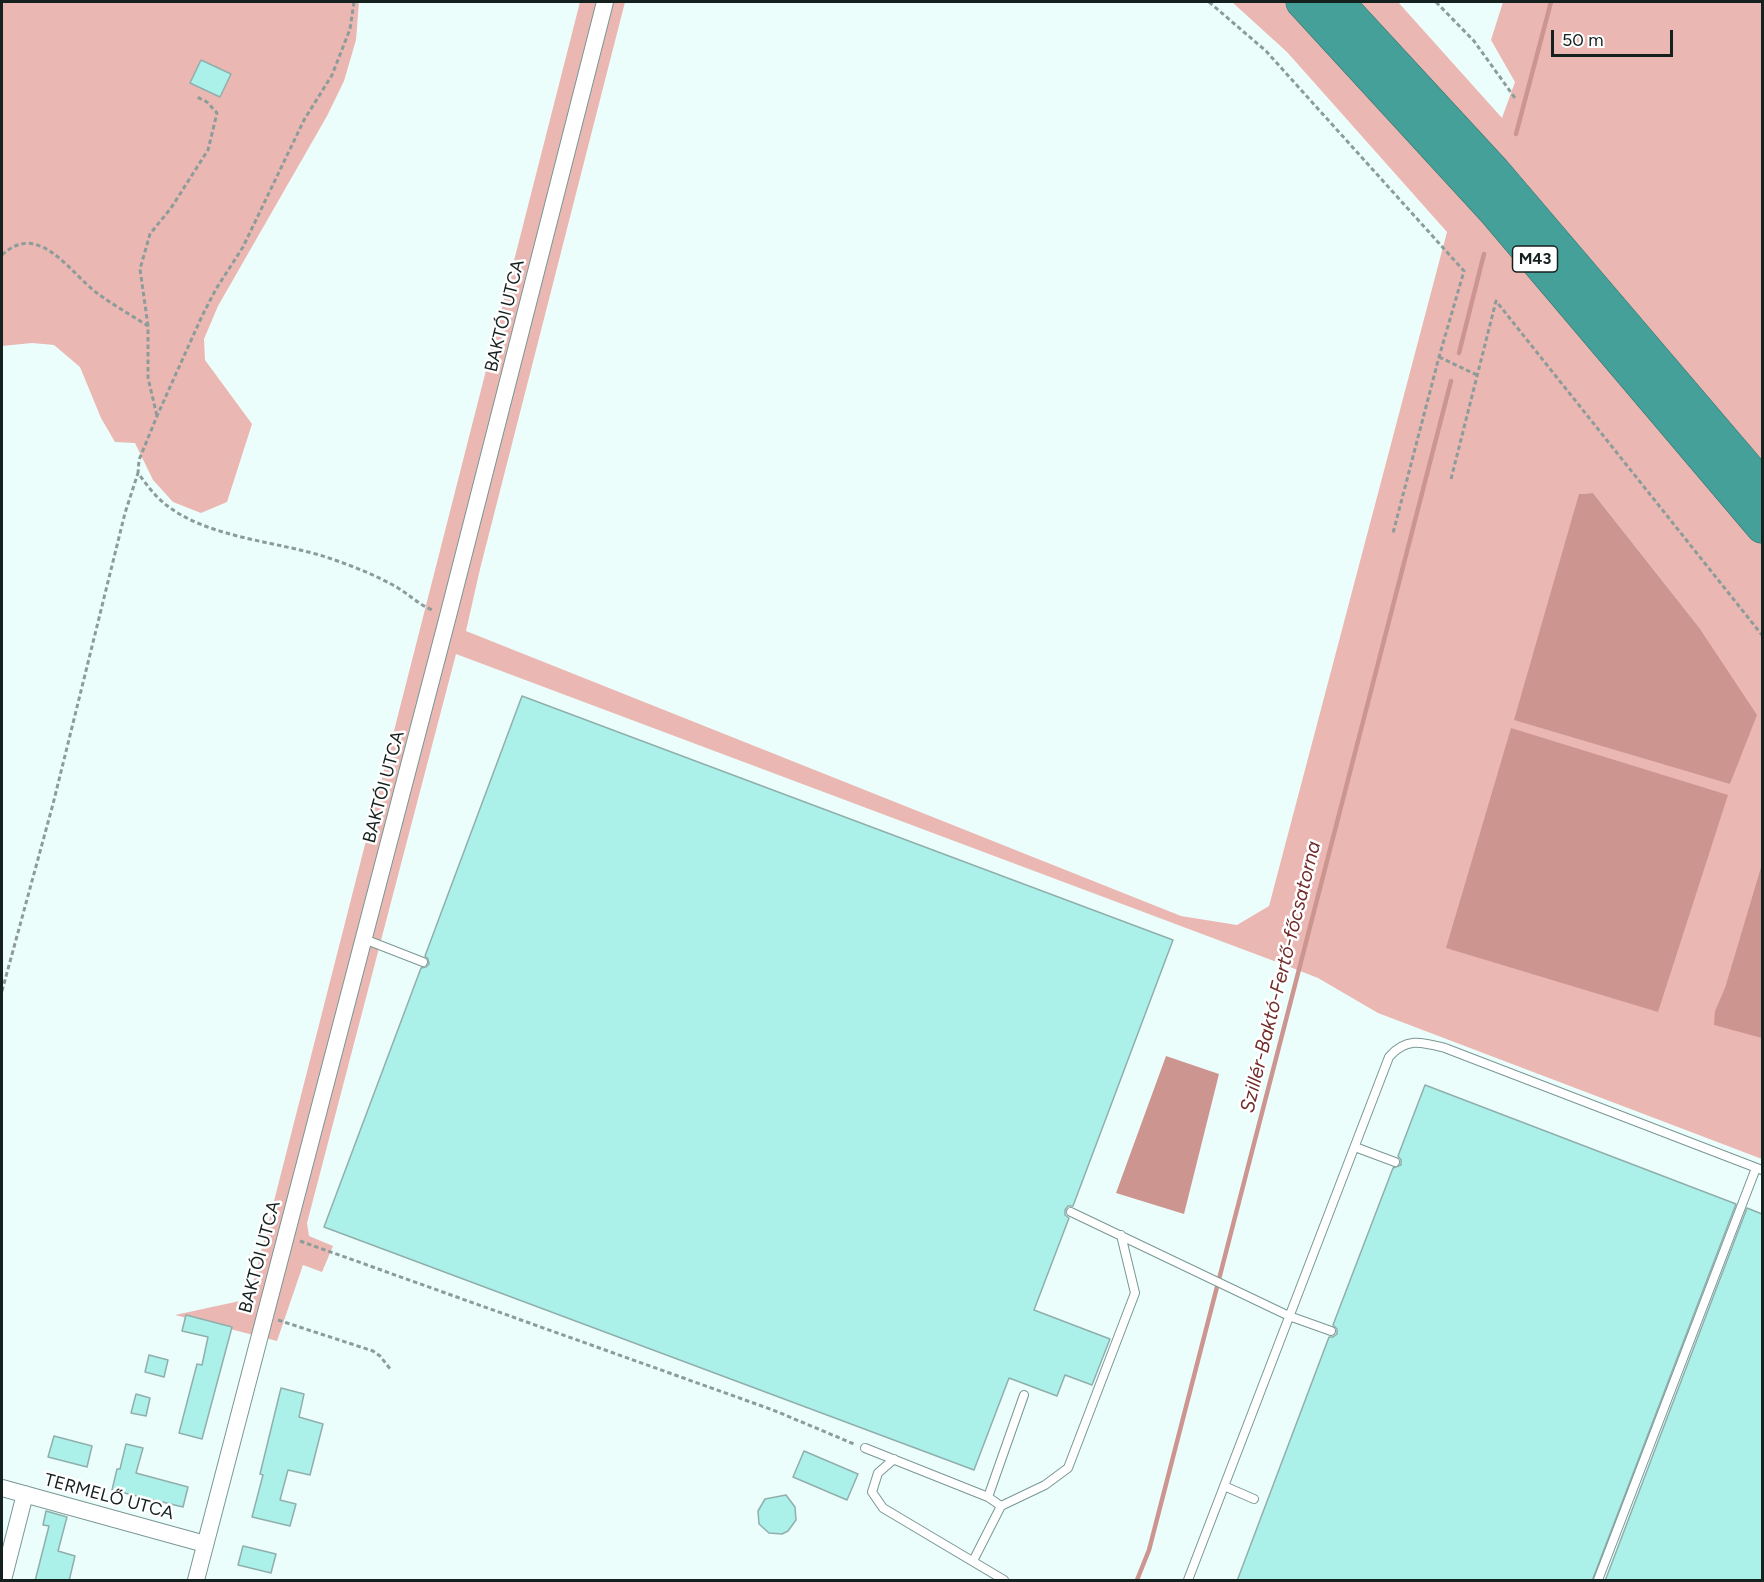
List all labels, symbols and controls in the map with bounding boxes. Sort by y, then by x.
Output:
scale bar [1554,18,1676,56]
text: 50 m [1562,29,1604,51]
road number: M43 [1512,246,1558,272]
street label: BAKTÓI UTCA [481,258,529,374]
street label: BAKTÓI UTCA [359,729,409,845]
water label: Szillér-Baktó-Fertő-főcsatorna [1236,839,1326,1115]
street label: BAKTÓI UTCA [235,1199,285,1315]
street label: TERMELŐ UTCA [42,1469,176,1525]

